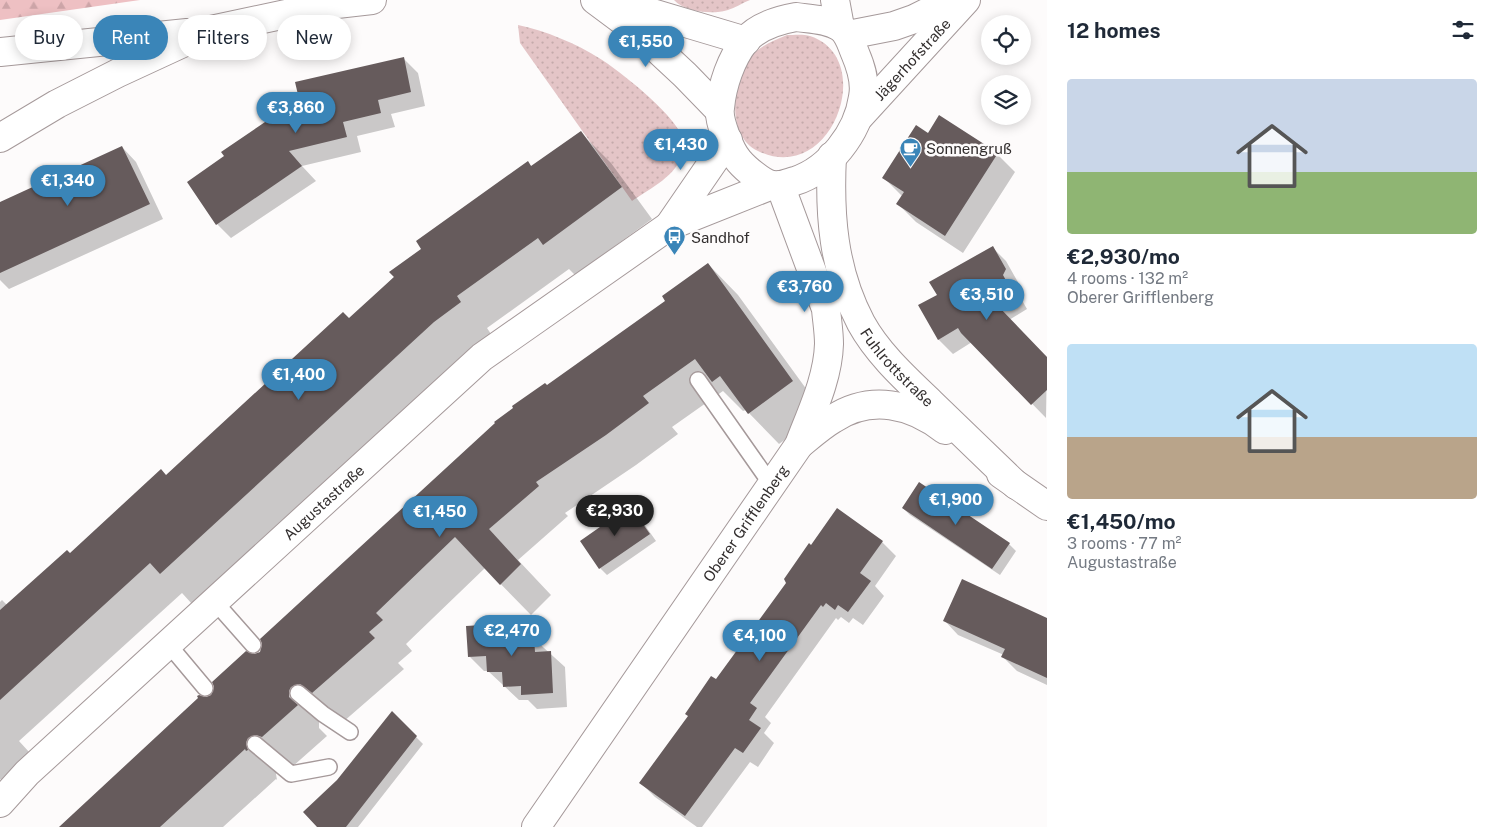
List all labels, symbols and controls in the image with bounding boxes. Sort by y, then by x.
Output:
chip: Buy [15,15,83,60]
chip: Rent [93,15,168,60]
chip: Filters [178,15,267,60]
chip: New [277,15,351,60]
street label: Jägerhofstraße [870,15,954,103]
map controls [981,15,1031,125]
button: locate [981,15,1031,65]
icon: filters [1449,16,1477,44]
text: 12 homes [1067,18,1161,43]
pin: €1,550 [605,26,687,68]
text: €1,550 [619,32,673,51]
button: layers [981,75,1031,125]
pin: €3,860 [255,92,337,134]
text: €3,860 [267,98,325,117]
icon: home [1227,111,1317,201]
pin: €1,430 [640,128,722,171]
text: €1,430 [654,135,708,154]
cafe icon: Sonnengruß [898,136,922,167]
place label: Sonnengruß [926,140,1012,157]
pin: €1,340 [27,164,109,207]
text: €1,340 [41,171,95,190]
bus stop icon: Sandhof [663,225,687,256]
place label: Sandhof [691,229,750,246]
text: €2,930/mo [1067,244,1180,269]
text: 4 rooms · 132 m² [1067,269,1188,288]
pin: €3,760 [764,270,846,313]
text: €3,760 [778,277,832,296]
pin: €3,510 [946,278,1028,321]
text: €3,510 [960,285,1014,304]
text: Oberer Grifflenberg [1067,288,1214,307]
street label: Fuhlrottstraße [857,325,937,410]
pin: €1,400 [258,358,340,401]
text: €1,400 [273,365,325,384]
icon: home [1227,376,1317,466]
street label: Augustastraße [280,461,367,543]
street label: Oberer Grifflenberg [699,461,791,585]
pin: €1,900 [915,484,997,526]
text: €1,900 [930,490,982,509]
pin: €2,930 [574,494,656,537]
pin: €1,450 [399,496,481,538]
text: €2,930 [587,501,643,520]
text: €1,450 [413,502,467,521]
text: €1,450/mo [1067,509,1176,534]
text: 3 rooms · 77 m² [1067,534,1181,553]
text: Augustastraße [1067,553,1177,572]
pin: €2,470 [471,614,553,657]
pin: €4,100 [719,620,801,662]
text: €2,470 [484,621,540,640]
text: €4,100 [734,626,786,645]

